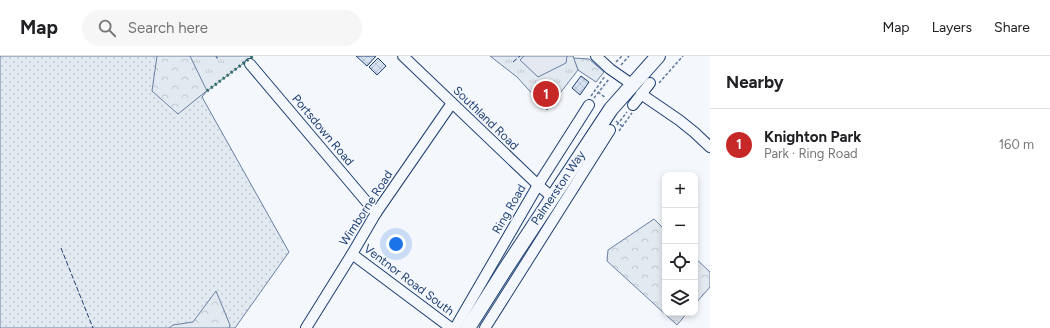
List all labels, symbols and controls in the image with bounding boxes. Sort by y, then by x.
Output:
search box [82,10,362,46]
text: Map [20,16,58,39]
icon: search [96,17,118,39]
text: Search here [128,19,208,37]
text: Map [882,19,910,36]
text: Layers [932,19,972,36]
text: Share [994,19,1030,36]
text: Nearby [726,72,784,92]
pin: 1 [533,79,559,109]
street label: Southland Road [450,83,522,153]
street label: Portsdown Road [289,92,357,168]
text: Knighton Park [764,128,861,146]
text: 1 [736,137,742,152]
text: 160 m [999,137,1034,152]
text: Park · Ring Road [764,146,858,161]
street label: Palmerston Way [528,148,588,228]
street label: Wimborne Road [337,168,395,248]
map controls [662,172,698,316]
button: + [662,172,698,208]
street label: Ring Road [489,182,529,236]
button: − [662,208,698,244]
your location [386,234,406,254]
street label: Ventnor Road South [361,242,457,319]
button: locate [662,244,698,280]
button: layers [662,280,698,316]

